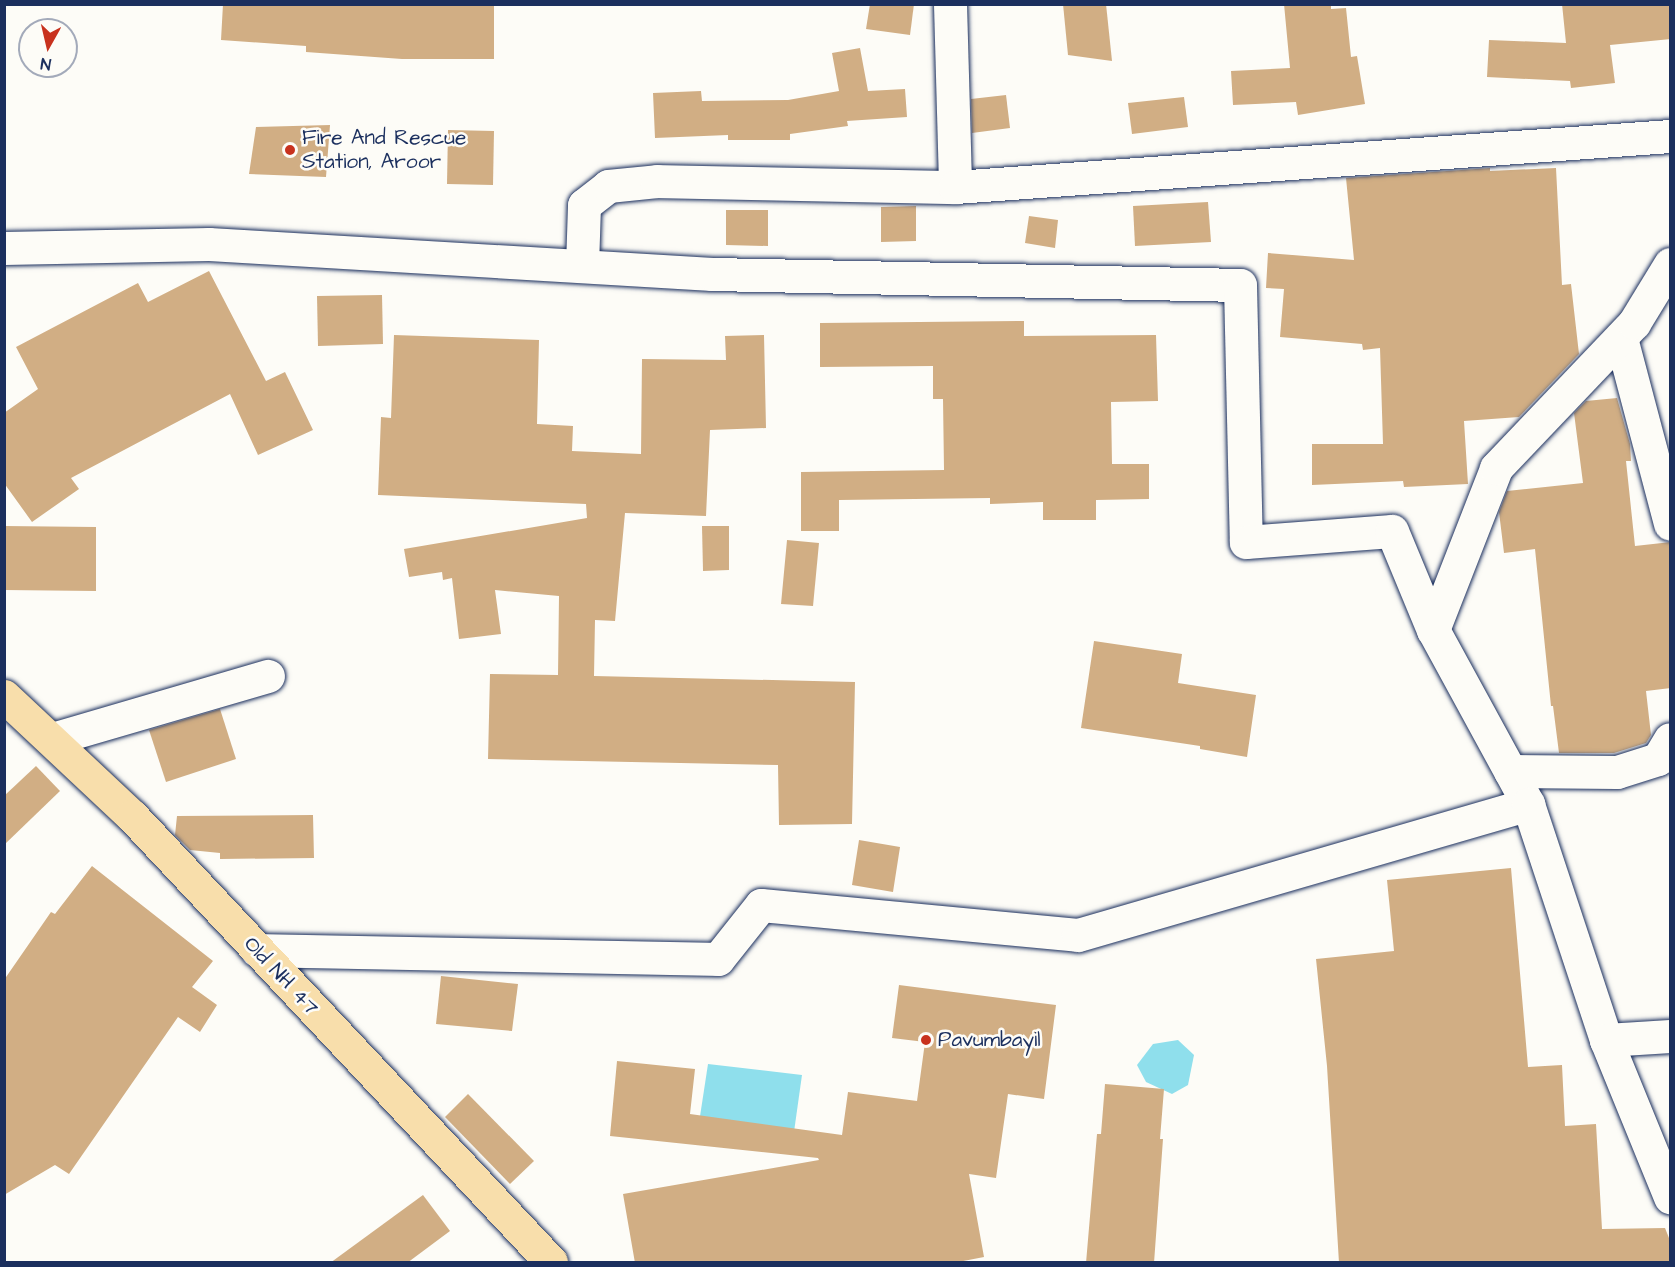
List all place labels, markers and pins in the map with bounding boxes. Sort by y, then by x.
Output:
place label: Fire And Rescue Station, Aroor [302,125,466,175]
marker: Fire And Rescue Station, Aroor [283,143,297,157]
place label: Pavumbayil [938,1027,1040,1053]
marker: Pavumbayil [919,1033,933,1047]

